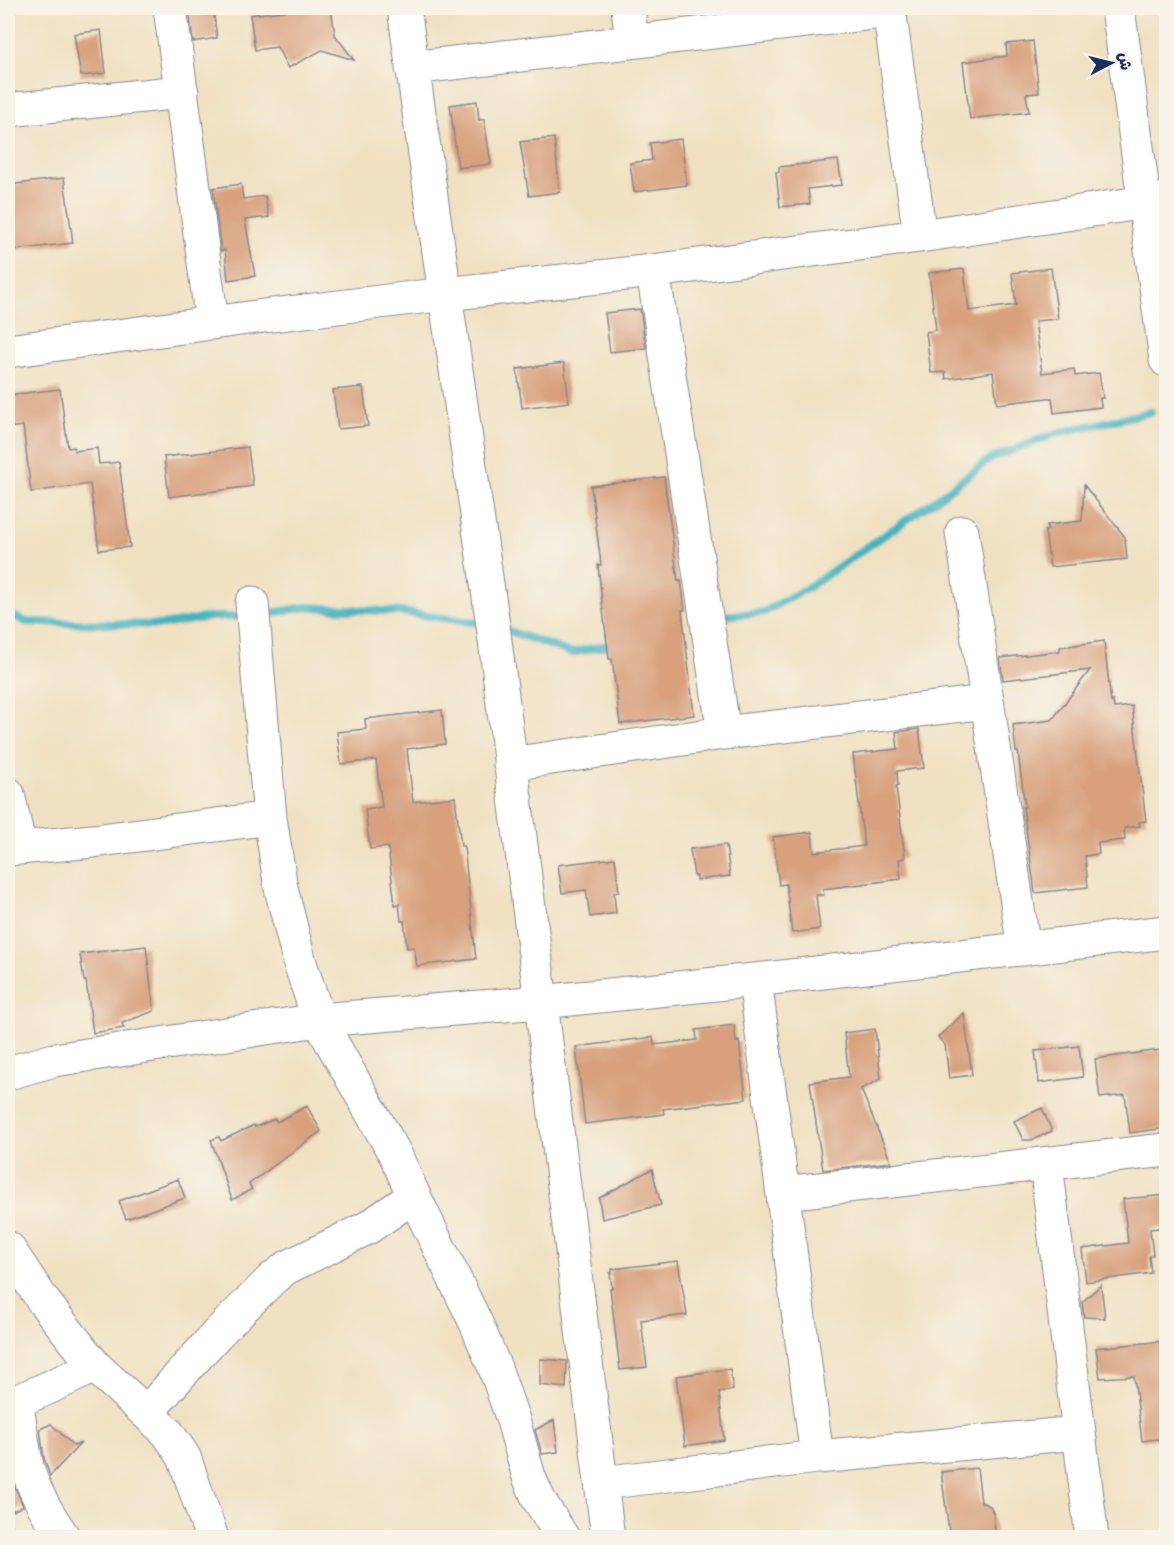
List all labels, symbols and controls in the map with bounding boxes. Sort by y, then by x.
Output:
north arrow [1081,33,1141,93]
text: ش [1114,51,1136,71]

